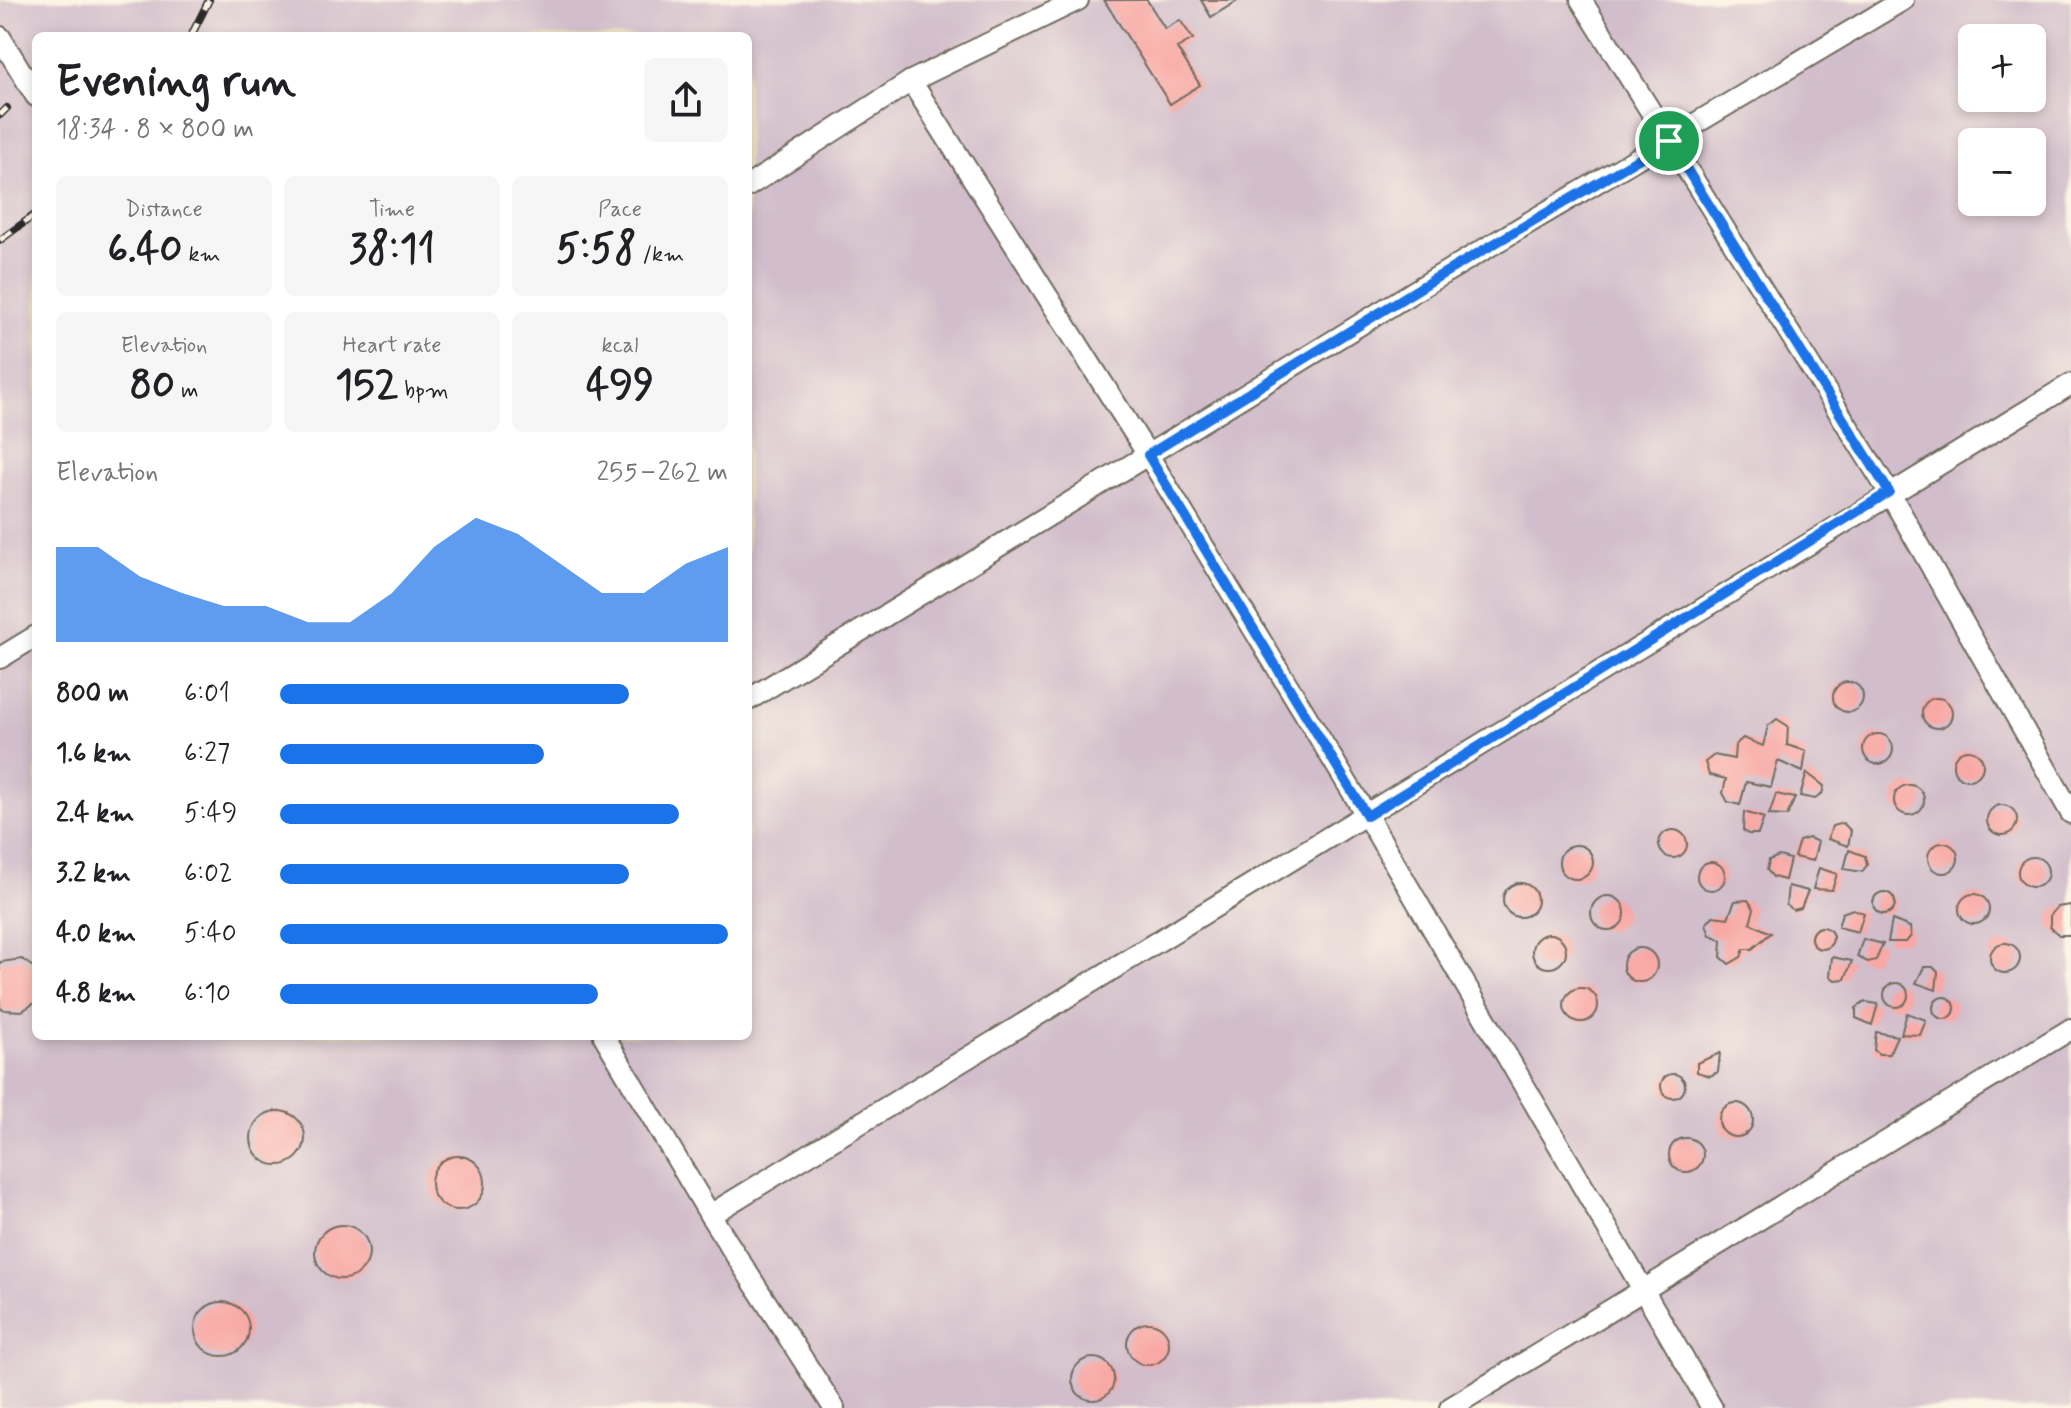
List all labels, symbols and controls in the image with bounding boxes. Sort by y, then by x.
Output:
map controls [1958,24,2046,216]
button: + [1958,24,2046,112]
text: Evening run [56,54,296,112]
button: share [644,58,728,142]
pin [1635,107,1703,175]
text: 18:34 · 8 × 800 m [56,113,254,147]
icon: arrive [1647,119,1691,163]
button: − [1958,128,2046,216]
text: Distance [125,196,203,224]
text: Time [369,196,415,224]
text: Pace [598,196,642,224]
text: 6.40 [107,224,182,276]
text: 38:11 [349,224,435,276]
text: 5:58 [556,224,636,276]
text: km [182,241,221,269]
text: /km [636,241,684,269]
text: Elevation [121,332,207,360]
text: Heart rate [343,332,441,360]
text: kcal [602,332,638,360]
text: 80 [130,360,175,412]
text: 152 [335,360,398,412]
text: 499 [586,360,654,412]
text: m [175,377,198,405]
text: bpm [398,377,449,405]
text: Elevation [56,456,158,490]
text: 255–262 m [597,456,728,490]
text: 800 m [56,677,129,711]
text: 6:01 [184,677,230,711]
text: 1.6 km [56,737,131,771]
text: 6:27 [184,737,230,771]
text: 2.4 km [56,797,134,831]
text: 5:49 [184,797,237,831]
text: 3.2 km [56,857,131,891]
text: 6:02 [184,857,233,891]
text: 4.0 km [56,917,136,951]
text: 5:40 [184,917,237,951]
text: 4.8 km [56,977,136,1011]
text: 6:10 [184,977,231,1011]

